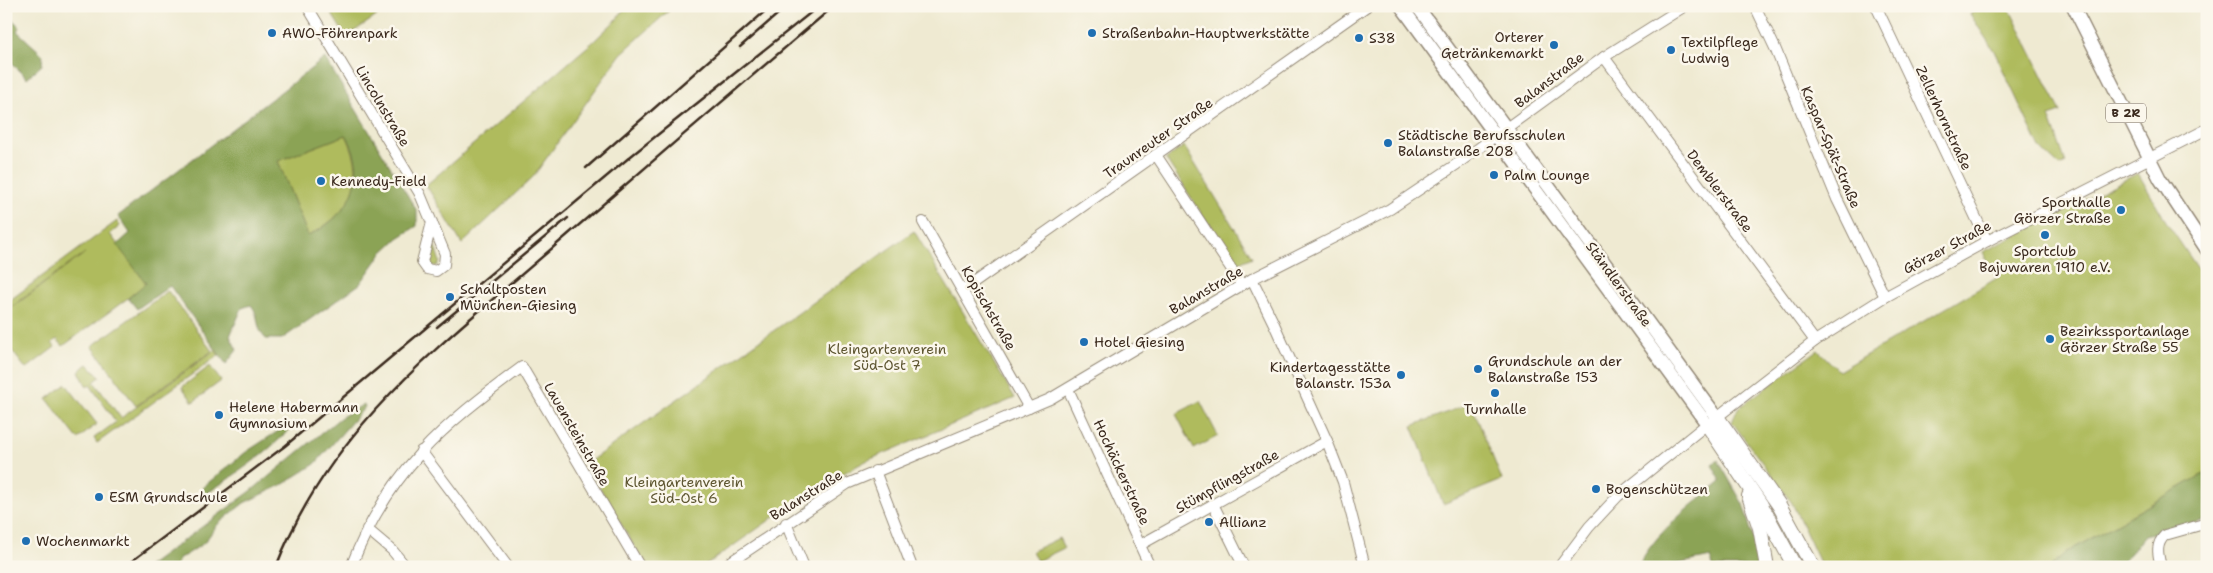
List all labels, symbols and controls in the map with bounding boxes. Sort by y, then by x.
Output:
place label: AWO-Föhrenpark [282,24,398,42]
place label: Straßenbahn-Hauptwerkstätte [1102,24,1310,42]
marker: AWO-Föhrenpark [266,27,278,39]
marker: Straßenbahn-Hauptwerkstätte [1086,27,1098,39]
place label: Orterer Getränkemarkt [1441,28,1544,62]
place label: S38 [1369,29,1396,47]
marker: S38 [1353,32,1365,44]
place label: Textilpflege Ludwig [1681,33,1759,67]
marker: Orterer Getränkemarkt [1548,39,1560,51]
marker: Textilpflege Ludwig [1665,44,1677,56]
street label: Balanstraße [1511,48,1587,112]
street label: Lincolnstraße [352,62,414,150]
street label: Zellerhornstraße [1912,63,1976,173]
street label: Kaspar-Spät-Straße [1797,83,1865,211]
street label: Traunreuter Straße [1100,93,1216,183]
road number: B 2R [2106,104,2146,122]
place label: Städtische Berufsschulen Balanstraße 208 [1398,126,1566,160]
marker: Städtische Berufsschulen Balanstraße 208 [1382,137,1394,149]
street label: Demblerstraße [1683,146,1757,236]
place label: Palm Lounge [1504,166,1590,184]
marker: Palm Lounge [1488,169,1500,181]
place label: Kennedy-Field [331,172,427,190]
marker: Kennedy-Field [315,175,327,187]
place label: Sporthalle Görzer Straße [2014,193,2111,227]
marker: Sporthalle Görzer Straße [2115,204,2127,216]
street label: Görzer Straße [1900,216,1994,278]
marker: Sportclub Bajuwaren 1910 e.V. [2039,229,2051,241]
street label: Ständlerstraße [1582,238,1656,330]
place label: Sportclub Bajuwaren 1910 e.V. [1979,242,2111,276]
street label: Balanstraße [1166,262,1246,318]
street label: Kopischstraße [958,263,1020,353]
place label: Schaltposten München-Giesing [460,280,577,314]
marker: Schaltposten München-Giesing [444,291,456,303]
place label: Bezirkssportanlage Görzer Straße 55 [2060,322,2189,356]
place label: Hotel Giesing [1094,333,1185,351]
marker: Bezirkssportanlage Görzer Straße 55 [2044,333,2056,345]
marker: Hotel Giesing [1078,336,1090,348]
park label: Kleingartenverein Süd-Ost 7 [828,340,947,374]
place label: Grundschule an der Balanstraße 153 [1488,352,1623,386]
place label: Kindertagesstätte Balanstr. 153a [1270,358,1391,392]
marker: Grundschule an der Balanstraße 153 [1472,363,1484,375]
marker: Kindertagesstätte Balanstr. 153a [1395,369,1407,381]
street label: Lauensteinstraße [540,379,614,489]
marker: Turnhalle [1489,387,1501,399]
place label: Helene Habermann Gymnasium [229,398,359,432]
place label: Turnhalle [1463,400,1527,418]
marker: Helene Habermann Gymnasium [213,409,225,421]
street label: Hochäckerstraße [1090,416,1154,528]
street label: Stümpflingstraße [1172,445,1282,517]
street label: Balanstraße [766,466,846,524]
park label: Kleingartenverein Süd-Ost 6 [625,473,744,507]
place label: Bogenschützen [1606,480,1708,498]
marker: Bogenschützen [1590,483,1602,495]
place label: ESM Grundschule [109,488,228,506]
marker: ESM Grundschule [93,491,105,503]
place label: Allianz [1219,513,1267,531]
marker: Allianz [1203,516,1215,528]
place label: Wochenmarkt [36,532,130,550]
marker: Wochenmarkt [20,535,32,547]

